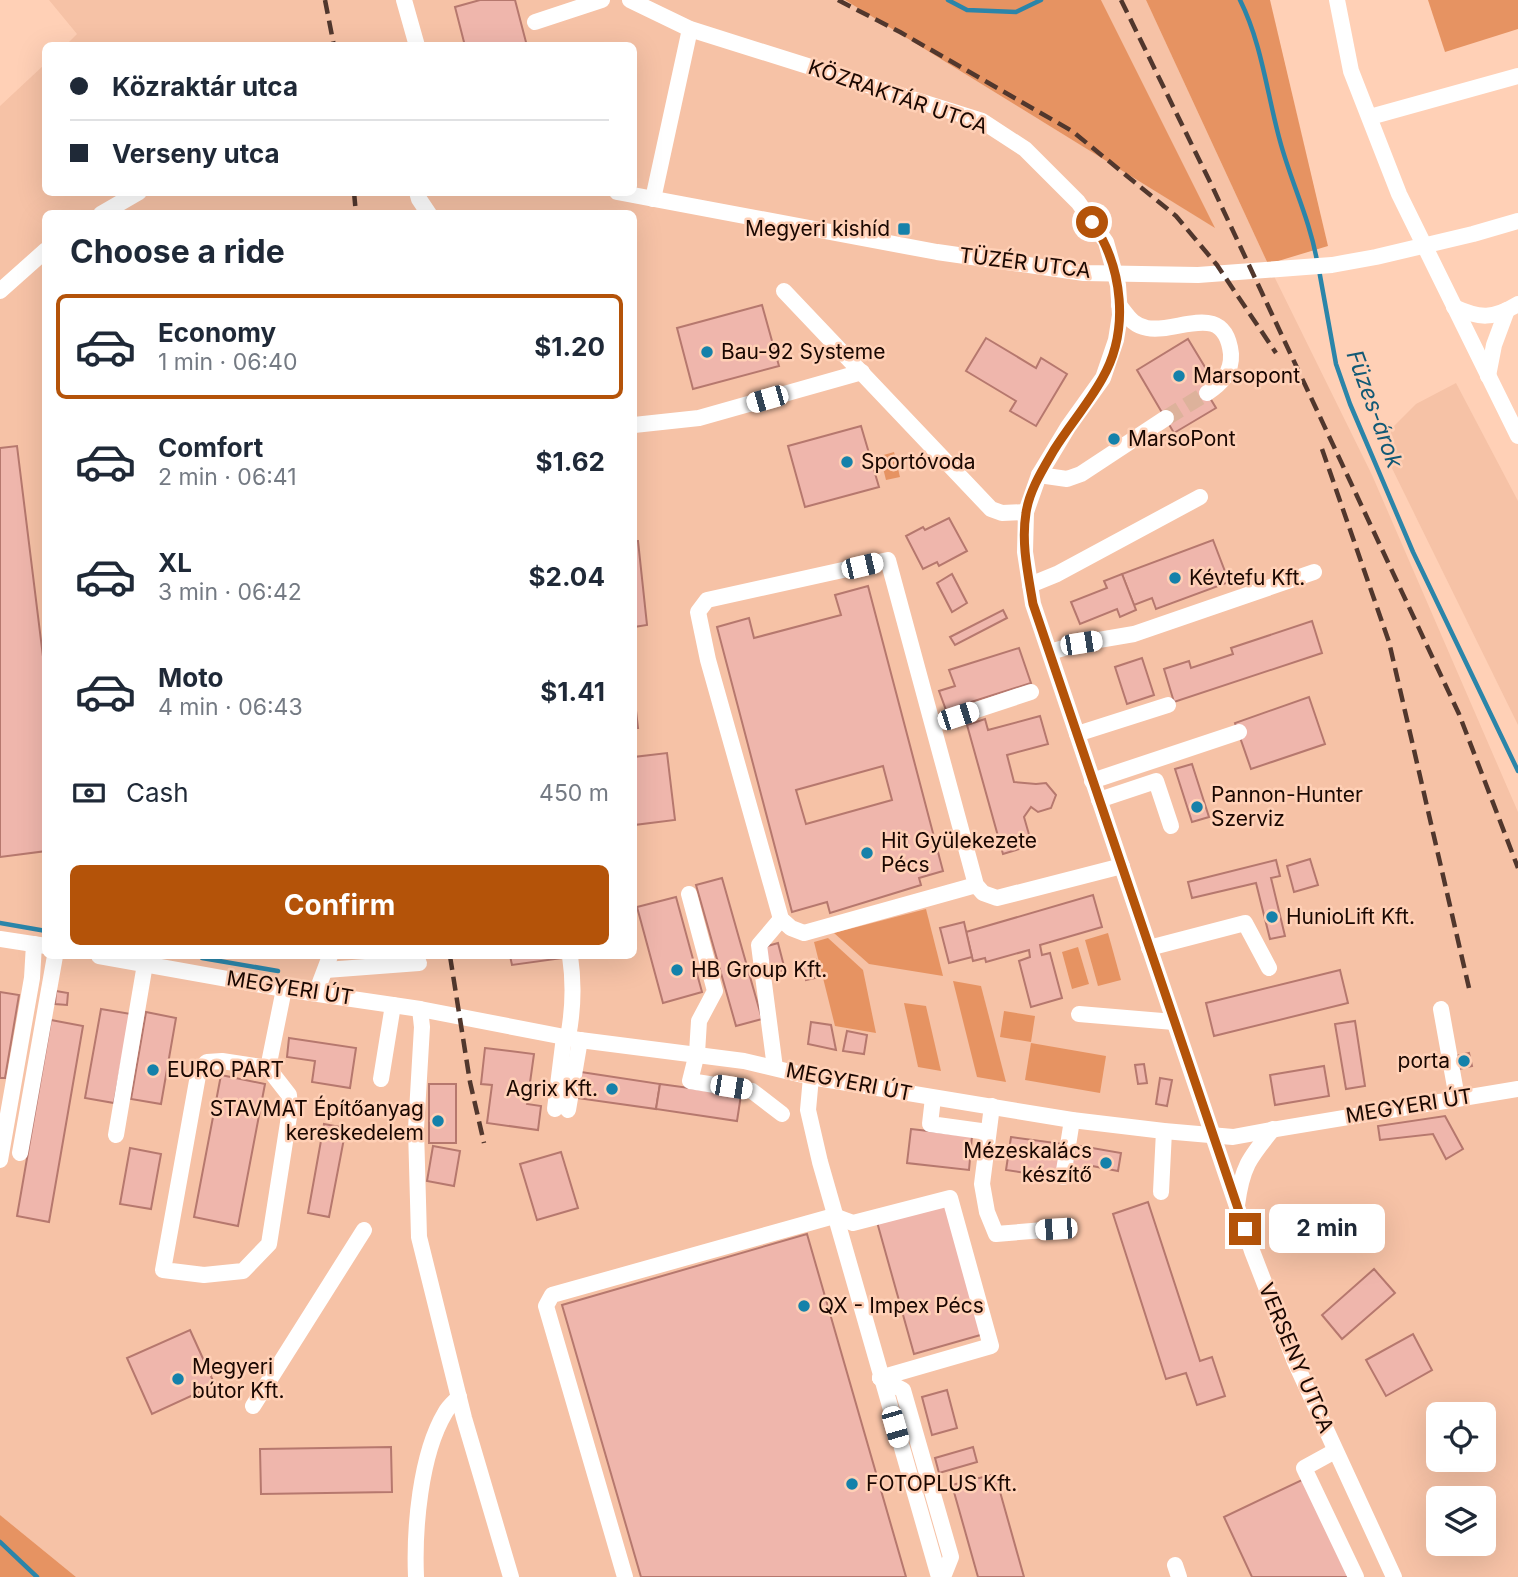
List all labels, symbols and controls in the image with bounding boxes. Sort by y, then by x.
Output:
street label: KÖZRAKTÁR UTCA [805,53,992,139]
text: Közraktár utca [112,71,298,102]
text: Verseny utca [112,138,280,169]
route start [1076,206,1108,238]
place label: Megyeri kishíd [745,216,890,241]
marker: Megyeri kishíd [896,221,912,237]
text: Choose a ride [70,232,285,271]
street label: TÜZÉR UTCA [958,241,1092,283]
icon: car [74,315,137,378]
text: Economy [158,317,276,348]
text: $1.20 [534,331,605,362]
place label: Bau-92 Systeme [721,339,885,364]
marker: Bau-92 Systeme [699,344,715,360]
water label: Füzes-árok [1341,346,1409,472]
text: 1 min · 06:40 [158,348,297,376]
place label: Marsopont [1193,363,1300,388]
marker: Marsopont [1171,368,1187,384]
car [744,383,791,415]
place label: MarsoPont [1128,426,1236,451]
icon: car [74,430,137,493]
marker: MarsoPont [1106,431,1122,447]
text: Comfort [158,432,263,463]
text: $1.62 [536,446,605,477]
place label: Sportóvoda [861,449,976,474]
marker: Sportóvoda [839,454,855,470]
text: 2 min · 06:41 [158,463,297,491]
icon: car [74,545,137,608]
text: XL [158,547,192,578]
car [840,551,885,581]
text: $2.04 [529,561,605,592]
place label: Kévtefu Kft. [1189,565,1305,590]
marker: Kévtefu Kft. [1167,570,1183,586]
text: 3 min · 06:42 [158,578,302,606]
car [1059,629,1104,657]
icon: car [74,660,137,723]
text: Moto [158,662,223,693]
text: $1.41 [540,676,605,707]
text: 4 min · 06:43 [158,693,303,721]
car [935,700,982,732]
icon: cash [70,774,108,812]
text: Cash [126,777,189,808]
text: 450 m [539,779,609,807]
place label: Pannon-Hunter Szerviz [1211,782,1363,831]
marker: Pannon-Hunter Szerviz [1189,799,1205,815]
place label: Hit Gyülekezete Pécs [881,828,1037,877]
marker: Hit Gyülekezete Pécs [859,845,875,861]
button: Confirm [70,865,609,945]
place label: HunioLift Kft. [1286,904,1415,929]
marker: HunioLift Kft. [1264,909,1280,925]
place label: HB Group Kft. [691,957,827,982]
marker: HB Group Kft. [669,962,685,978]
street label: MEGYERI ÚT [225,964,355,1010]
place label: porta [1398,1048,1450,1073]
marker: porta [1456,1053,1472,1069]
street label: MEGYERI ÚT [784,1056,914,1106]
place label: EURO PART [167,1057,284,1082]
marker: EURO PART [145,1062,161,1078]
car [709,1073,754,1101]
place label: Agrix Kft. [506,1076,598,1101]
marker: Agrix Kft. [604,1081,620,1097]
street label: MEGYERI ÚT [1344,1082,1474,1128]
place label: STAVMAT Építőanyag kereskedelem [210,1095,424,1145]
marker: STAVMAT Építőanyag kereskedelem [430,1113,446,1129]
place label: Mézeskalács készítő [963,1138,1092,1187]
marker: Mézeskalács készítő [1098,1155,1114,1171]
callout: 2 min [1270,1204,1385,1254]
route end [1229,1213,1261,1245]
text: 2 min [1296,1214,1358,1242]
car [1035,1217,1078,1241]
street label: VERSENY UTCA [1254,1279,1339,1437]
place label: QX - Impex Pécs [818,1293,984,1318]
marker: QX - Impex Pécs [796,1298,812,1314]
place label: Megyeri bútor Kft. [192,1354,284,1403]
marker: Megyeri bútor Kft. [170,1371,186,1387]
map controls [1426,1402,1496,1556]
button: locate [1426,1402,1496,1472]
car [880,1404,911,1450]
place label: FOTOPLUS Kft. [866,1471,1017,1496]
marker: FOTOPLUS Kft. [844,1476,860,1492]
button: layers [1426,1486,1496,1556]

